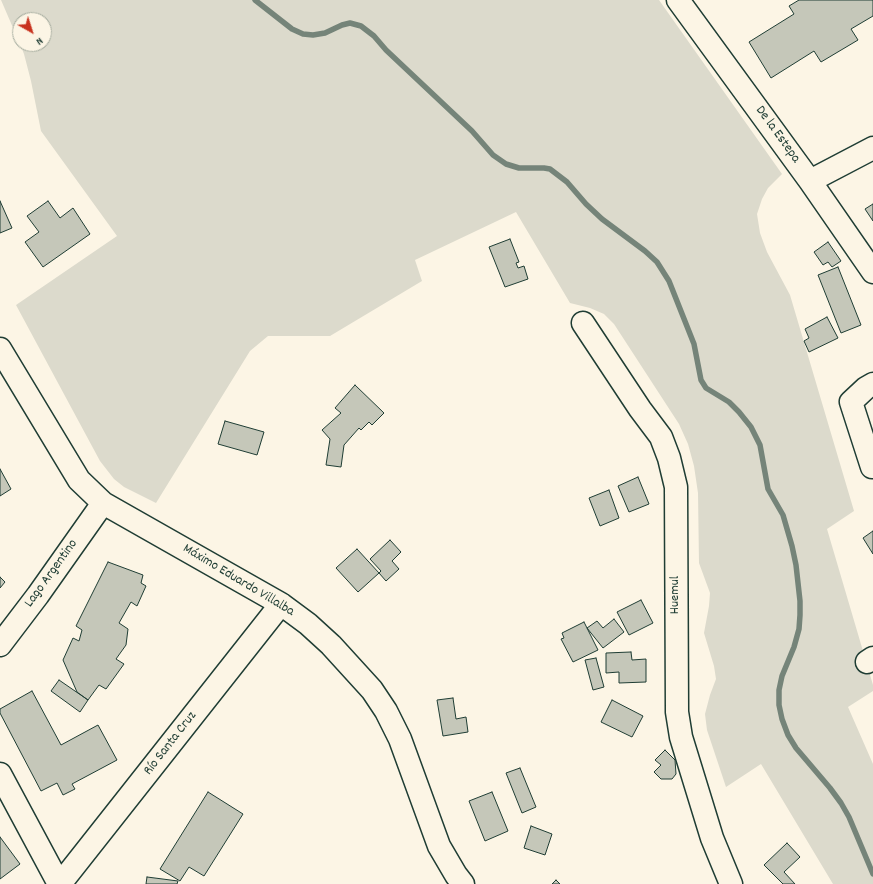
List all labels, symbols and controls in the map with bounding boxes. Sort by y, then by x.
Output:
north arrow [12,12,52,52]
text: N [32,33,46,48]
street label: De la Estepa [751,103,803,167]
street label: Lago Argentino [22,537,82,611]
street label: Máximo Eduardo Villalba [179,541,297,621]
street label: Huemul [668,576,684,614]
street label: Río Santa Cruz [141,709,201,779]

